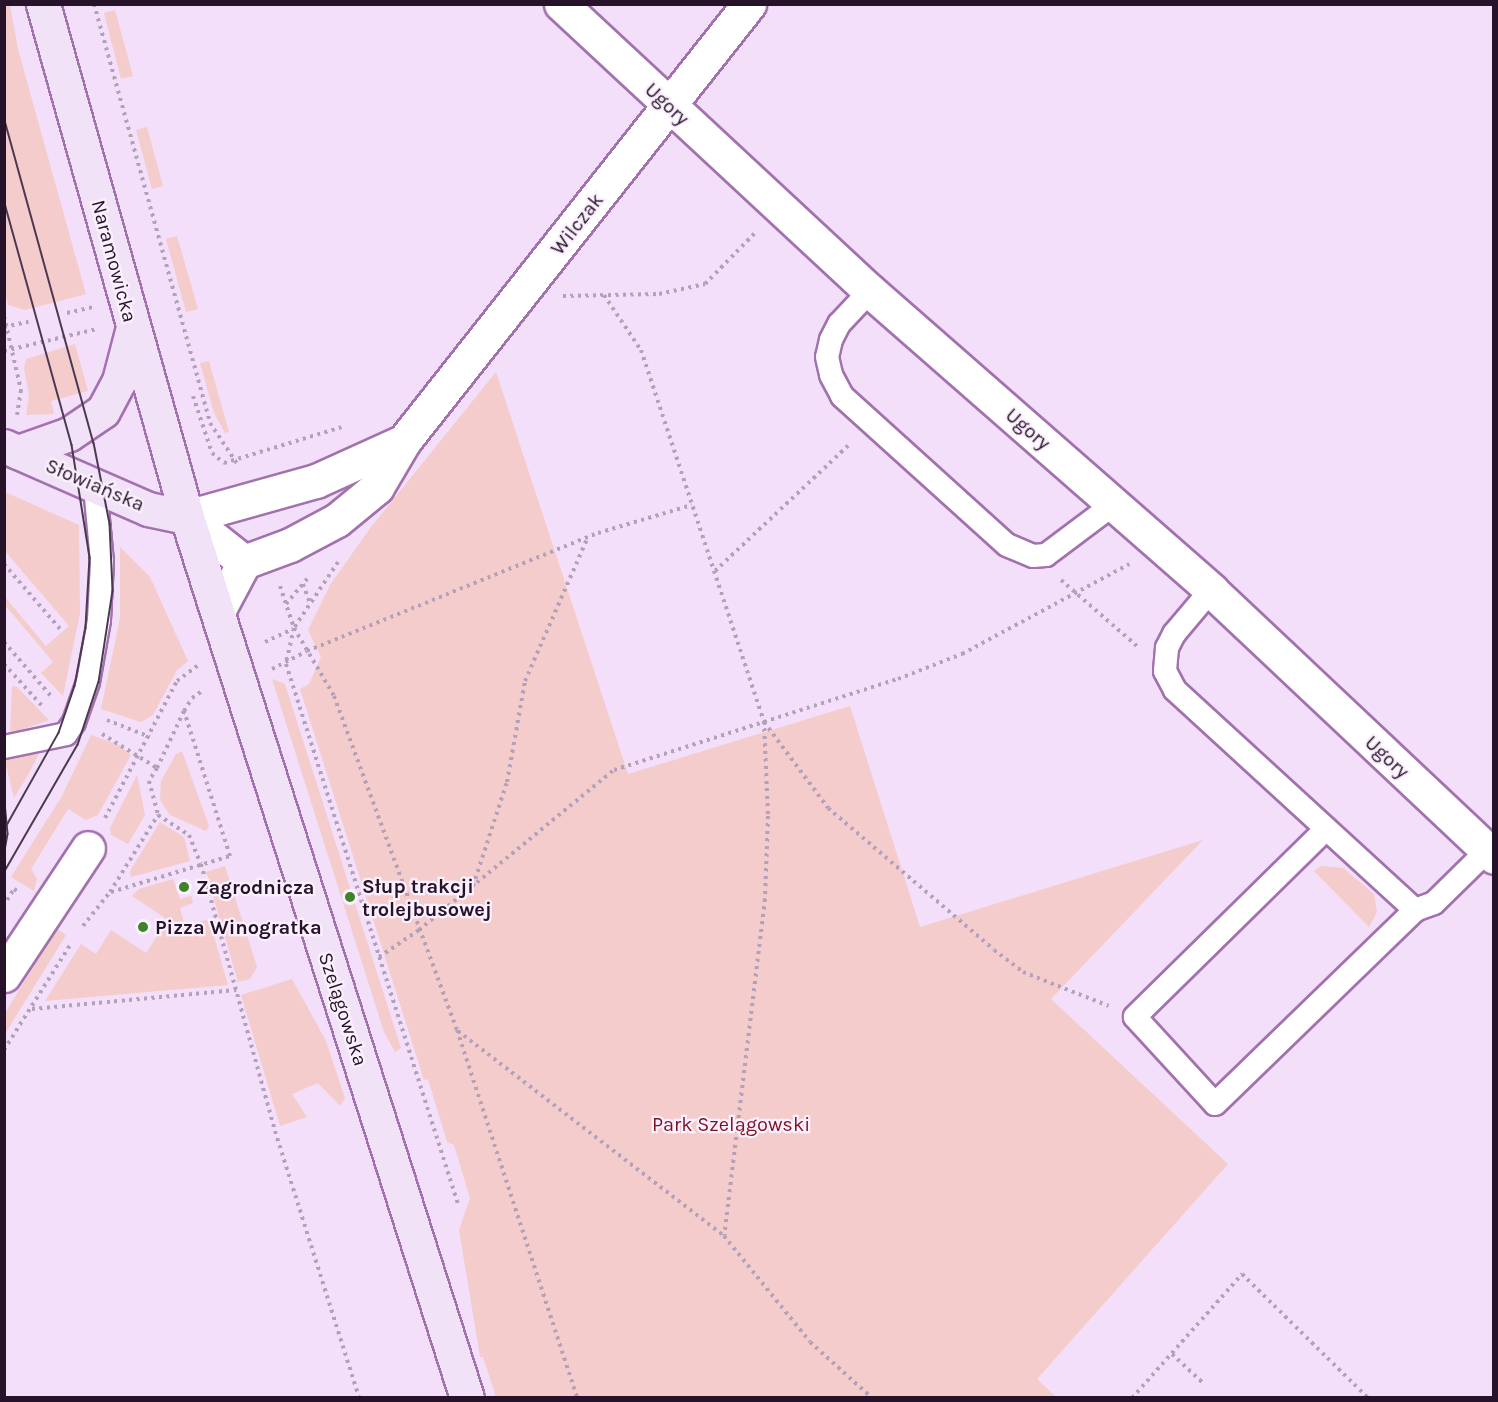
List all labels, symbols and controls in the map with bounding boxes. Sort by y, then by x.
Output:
street label: Ugory [640,78,694,130]
street label: Wilczak [546,188,608,260]
street label: Naramowicka [86,197,142,325]
street label: Ugory [1001,403,1055,455]
street label: Słowiańska [42,453,148,517]
street label: Ugory [1360,731,1414,783]
place label: Słup trakcji trolejbusowej [362,874,492,921]
place label: Zagrodnicza [196,875,315,899]
marker: Zagrodnicza [177,880,191,894]
marker: Słup trakcji trolejbusowej [343,890,357,904]
place label: Pizza Winogratka [155,915,322,939]
marker: Pizza Winogratka [136,920,150,934]
street label: Szelągowska [313,949,373,1069]
park label: Park Szelągowski [652,1112,810,1136]

